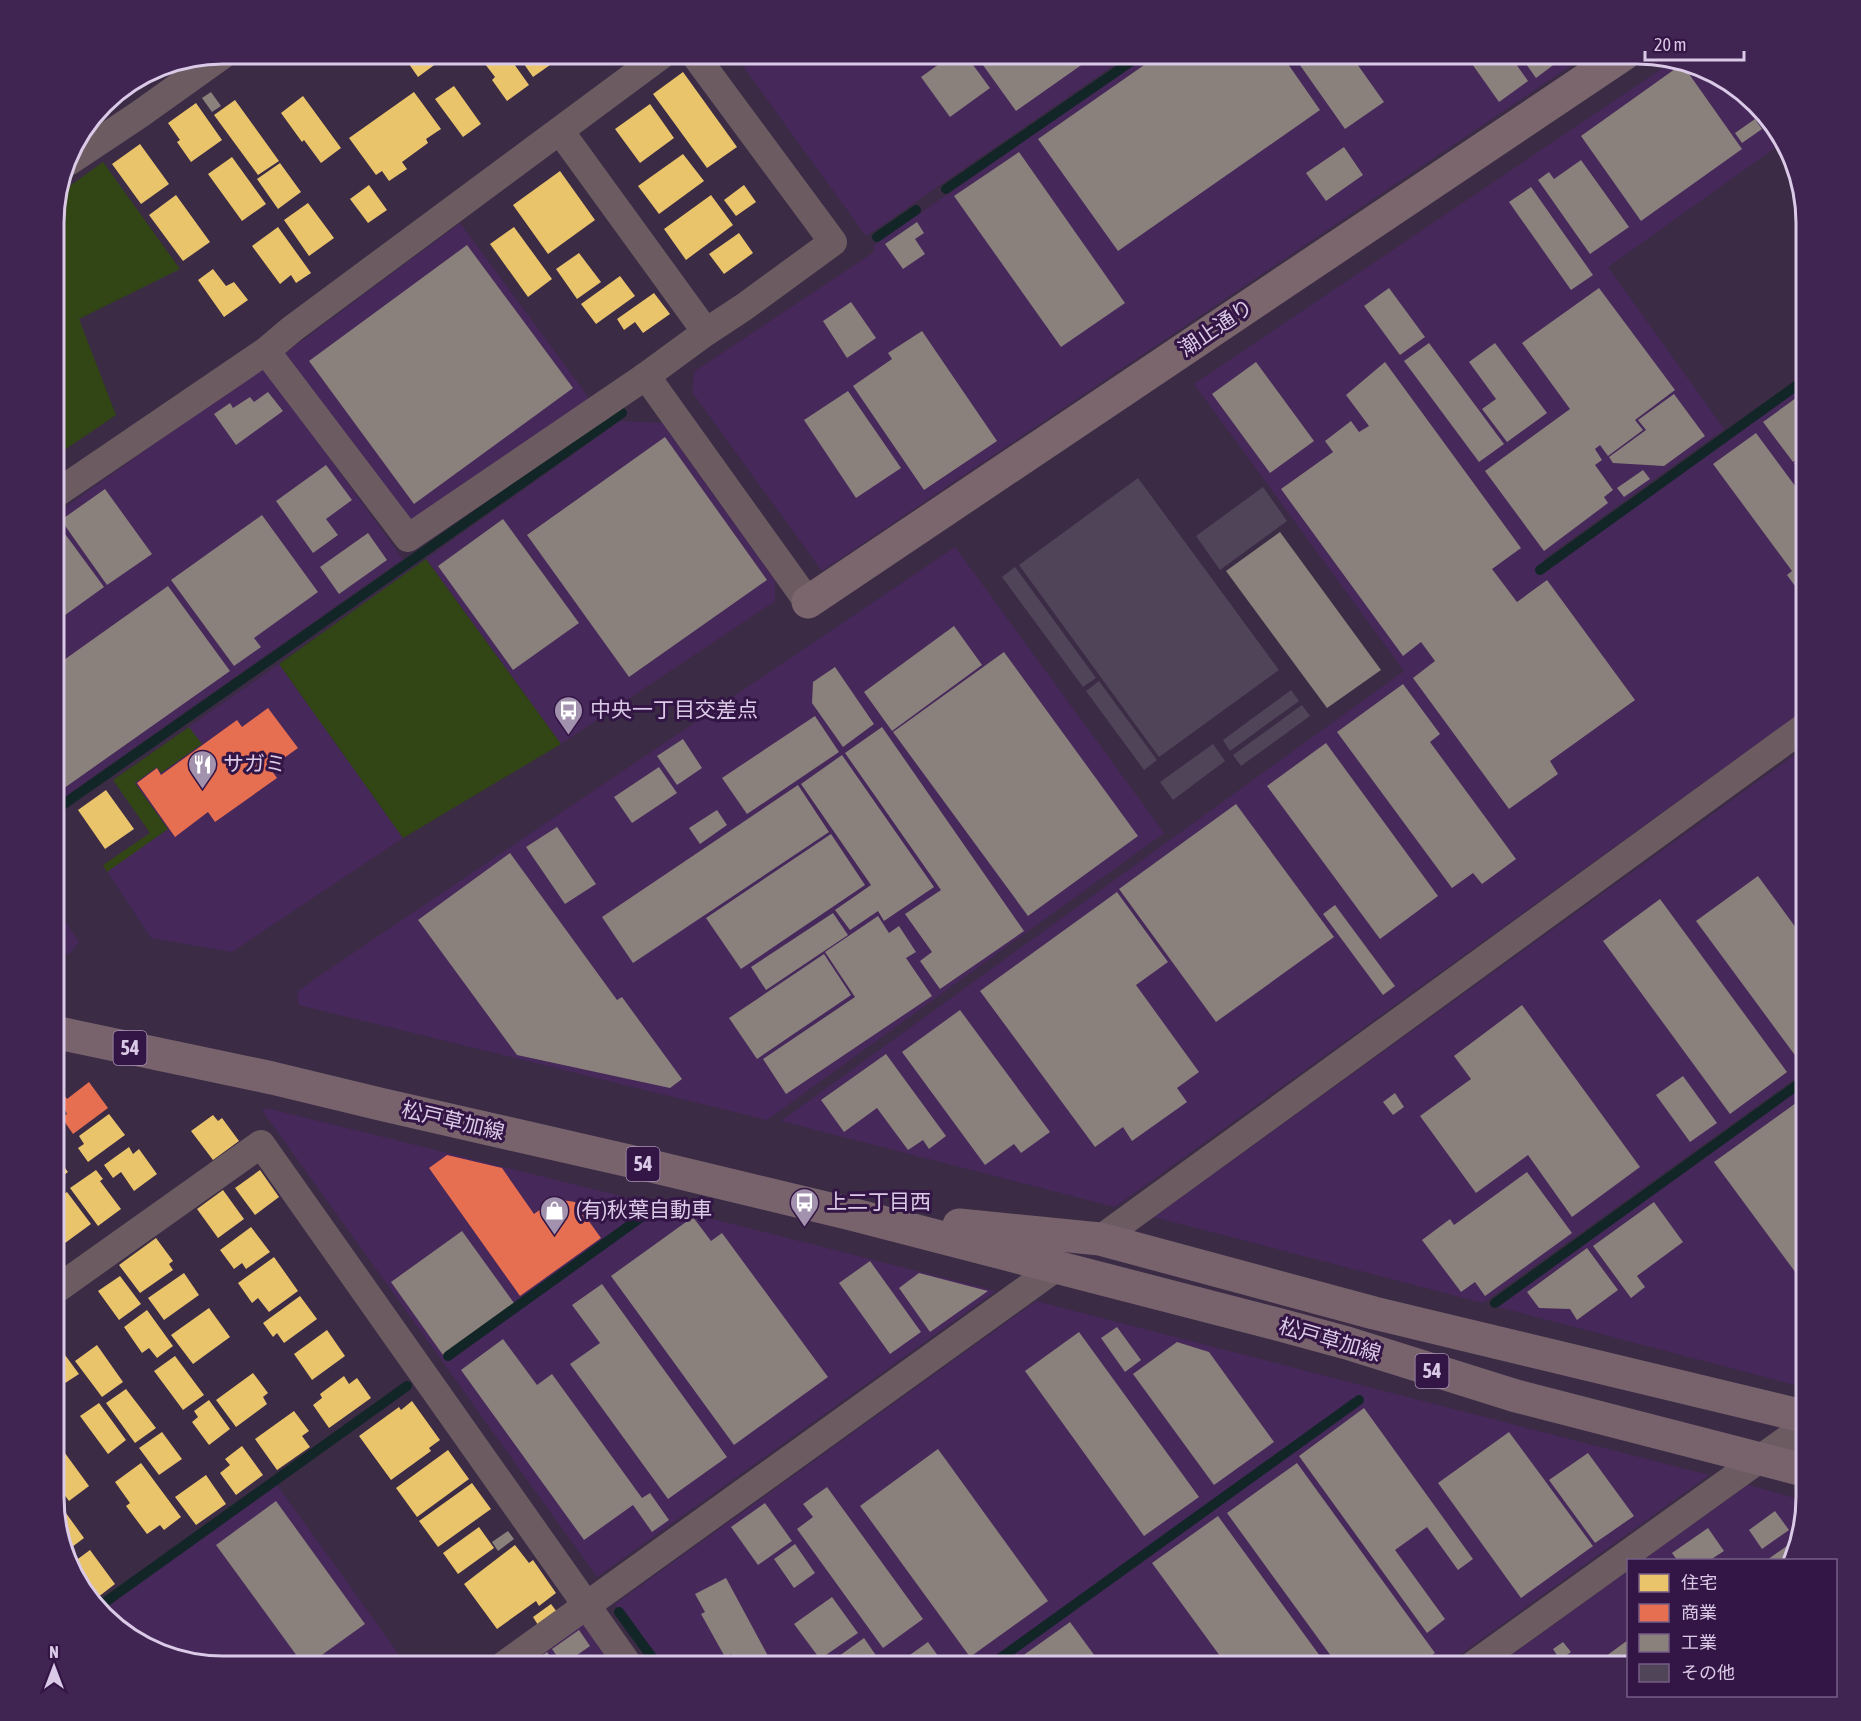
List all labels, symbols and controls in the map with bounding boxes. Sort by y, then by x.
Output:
scale bar [1645,24,1744,62]
text: 20 m [1654,34,1686,55]
street label: 潮止通り [1174,294,1257,361]
bus stop icon: 中央一丁目交差点 [553,694,585,736]
place label: 中央一丁目交差点 [590,697,758,721]
restaurant icon: サガミ [186,748,218,790]
place label: サガミ [223,751,286,775]
road number: 54 [114,1031,146,1065]
street label: 松戸草加線 [399,1097,507,1144]
road number: 54 [626,1147,660,1181]
bus stop icon: 上二丁目西 [789,1186,821,1228]
place label: 上二丁目西 [826,1189,931,1213]
shop icon: (有)秋葉自動車 [539,1194,571,1236]
place label: (有)秋葉自動車 [576,1197,712,1221]
street label: 松戸草加線 [1277,1313,1384,1365]
road number: 54 [1416,1354,1448,1388]
legend [1627,1559,1837,1697]
text: 住宅 [1681,1572,1717,1593]
text: 商業 [1681,1602,1717,1623]
text: 工業 [1681,1632,1717,1653]
north arrow [24,1637,84,1697]
text: N [49,1643,59,1661]
text: その他 [1681,1662,1735,1683]

